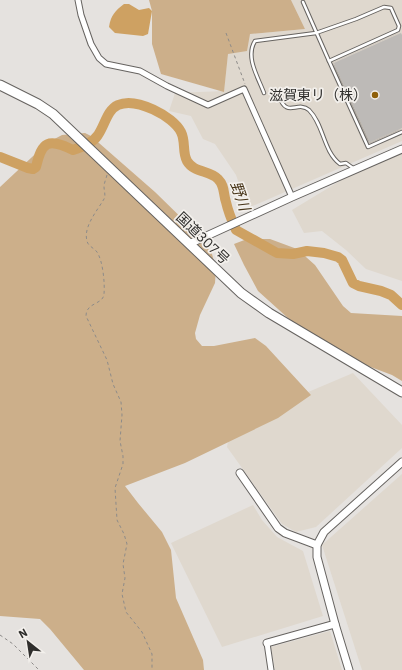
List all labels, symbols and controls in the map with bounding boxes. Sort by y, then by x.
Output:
place label: 滋賀東リ（株） [269,86,367,104]
marker: 滋賀東リ（株） [370,90,380,100]
water label: 野川 [226,178,255,215]
street label: 国道307号 [173,208,233,268]
north arrow [8,622,48,662]
text: N [16,625,30,641]

